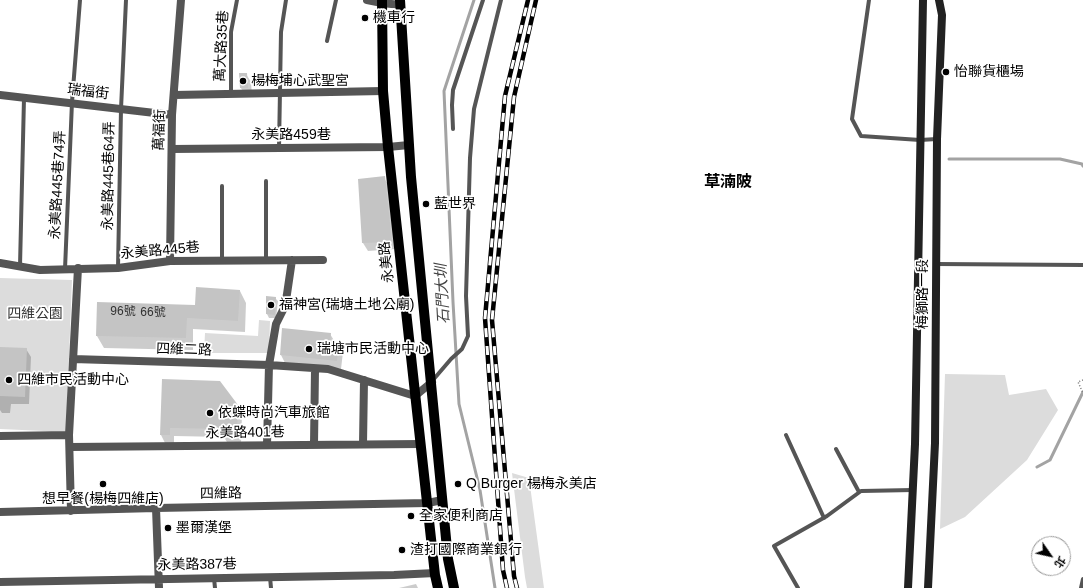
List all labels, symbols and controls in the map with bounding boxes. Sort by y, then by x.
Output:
street label: 萬大路35巷 [212,10,232,82]
place label: 機車行 [373,10,415,26]
marker: 機車行 [360,13,370,23]
place label: 怡聯貨櫃場 [954,64,1024,80]
marker: 怡聯貨櫃場 [941,67,951,77]
place label: 楊梅埔心武聖宮 [251,73,349,89]
marker: 楊梅埔心武聖宮 [238,76,248,86]
street label: 瑞福街 [66,81,110,103]
street label: 萬福街 [151,109,169,151]
street label: 永美路445巷64弄 [100,121,118,231]
street label: 永美路459巷 [251,127,331,143]
street label: 永美路445巷74弄 [47,130,69,240]
district label: 草湳陂 [704,173,752,193]
place label: 藍世界 [434,196,476,212]
marker: 藍世界 [421,199,431,209]
street label: 永美路445巷 [120,239,200,263]
street label: 永美路 [376,240,398,284]
street label: 梅獅路一段 [915,259,931,329]
water label: 石門大圳 [432,264,454,324]
place label: 福神宮(瑞塘土地公廟) [279,297,414,313]
marker: 福神宮(瑞塘土地公廟) [266,300,276,310]
house number: 96號 [110,305,136,319]
park label: 四維公園 [7,306,63,322]
house number: 66號 [140,306,166,320]
street label: 四維二路 [156,341,212,359]
place label: 瑞塘市民活動中心 [317,341,429,357]
marker: 瑞塘市民活動中心 [304,344,314,354]
place label: 四維市民活動中心 [17,372,129,388]
marker: 四維市民活動中心 [4,375,14,385]
place label: 依蝶時尚汽車旅館 [218,405,330,421]
marker: 依蝶時尚汽車旅館 [205,408,215,418]
street label: 永美路401巷 [205,424,285,442]
place label: Q Burger 楊梅永美店 [466,476,597,492]
marker: 想早餐(楊梅四維店) [98,479,108,489]
marker: Q Burger 楊梅永美店 [453,479,463,489]
street label: 四維路 [200,485,242,503]
place label: 想早餐(楊梅四維店) [42,491,164,507]
place label: 全家便利商店 [419,508,503,524]
marker: 全家便利商店 [406,511,416,521]
place label: 墨爾漢堡 [176,520,232,536]
marker: 墨爾漢堡 [163,523,173,533]
north arrow [1031,536,1071,576]
place label: 渣打國際商業銀行 [410,542,522,558]
marker: 渣打國際商業銀行 [397,545,407,555]
text: 北 [1052,554,1068,570]
street label: 永美路387巷 [157,556,237,574]

